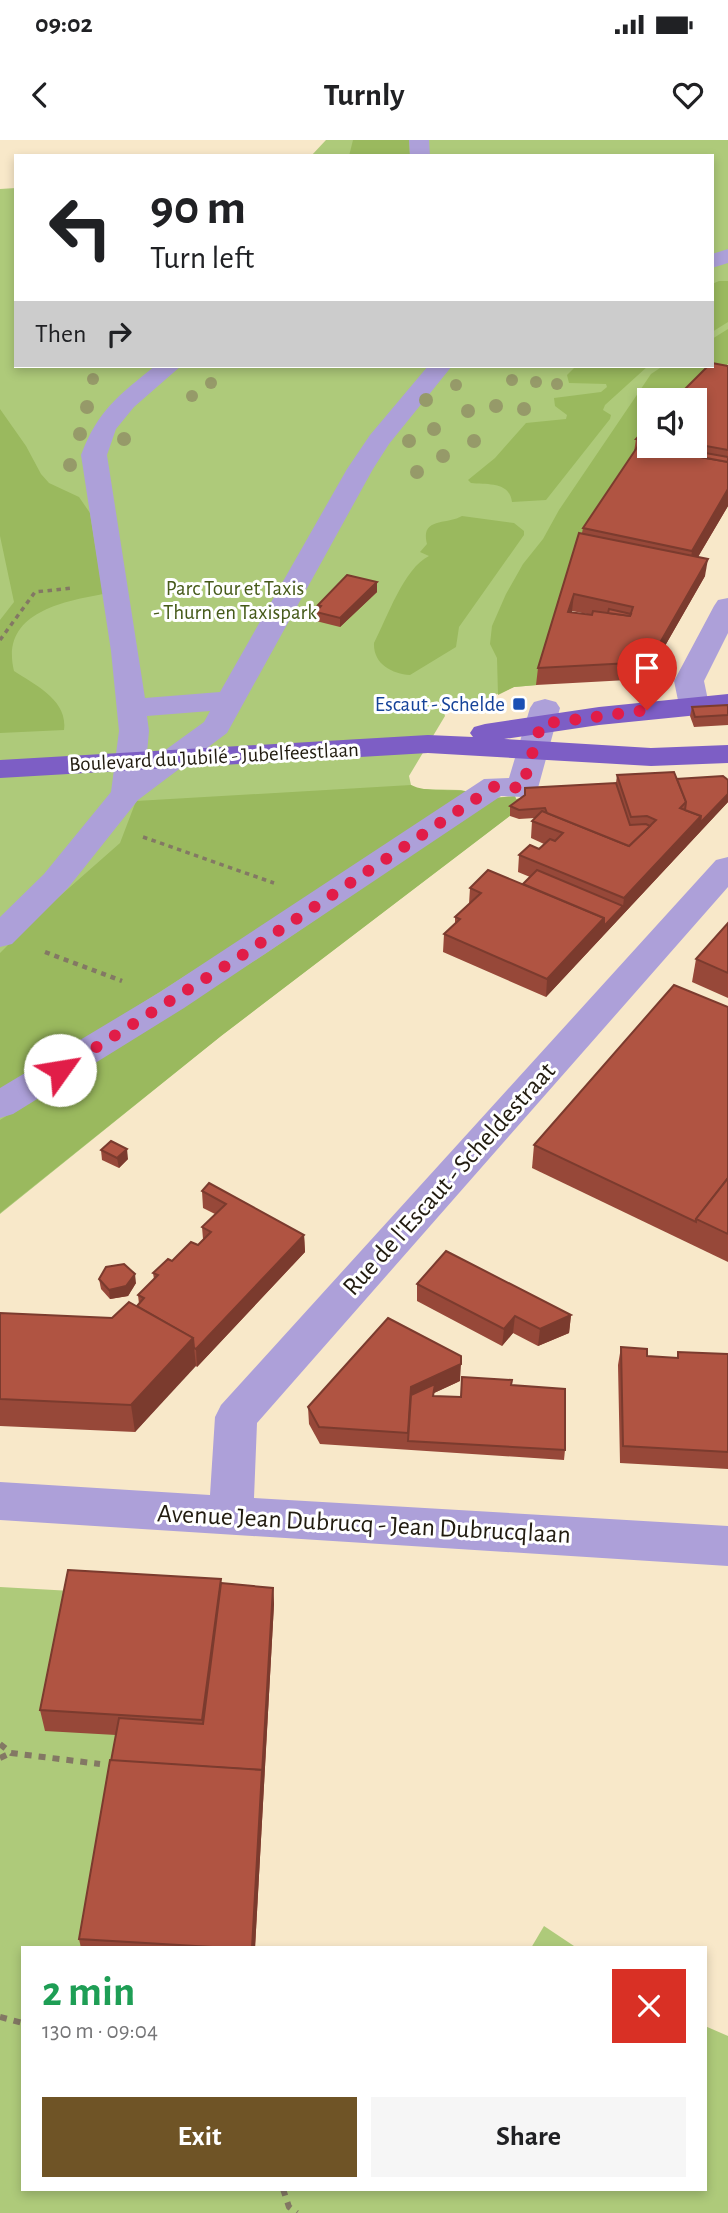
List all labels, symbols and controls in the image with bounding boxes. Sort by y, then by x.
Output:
text: 09:02 [35,11,93,37]
icon: back [21,76,59,114]
icon: heart [669,76,707,114]
text: Turnly [323,79,405,111]
icon: left [35,182,126,273]
text: 90 m [150,184,246,233]
text: Turn left [150,242,254,274]
icon: right [100,315,138,353]
text: Then [35,321,86,347]
map controls [637,388,707,458]
button: sound [637,388,707,458]
park label: Parc Tour et Taxis - Thurn en Taxispark [153,578,317,623]
pin [617,638,677,710]
icon: arrive [628,649,666,687]
place label: Escaut - Schelde [375,694,505,715]
marker: Escaut - Schelde [511,696,527,712]
street label: Boulevard du Jubilé - Jubelfeestlaan [69,739,359,775]
position arrow [23,1033,97,1107]
street label: Rue de l'Escaut - Scheldestraat [338,1058,560,1300]
street label: Avenue Jean Dubrucq - Jean Dubrucqlaan [156,1500,572,1548]
button: close [612,1969,686,2043]
text: 2 min [42,1971,135,2013]
text: 130 m · 09:04 [42,2020,158,2043]
button: Exit [42,2097,357,2177]
button: Share [371,2097,686,2177]

